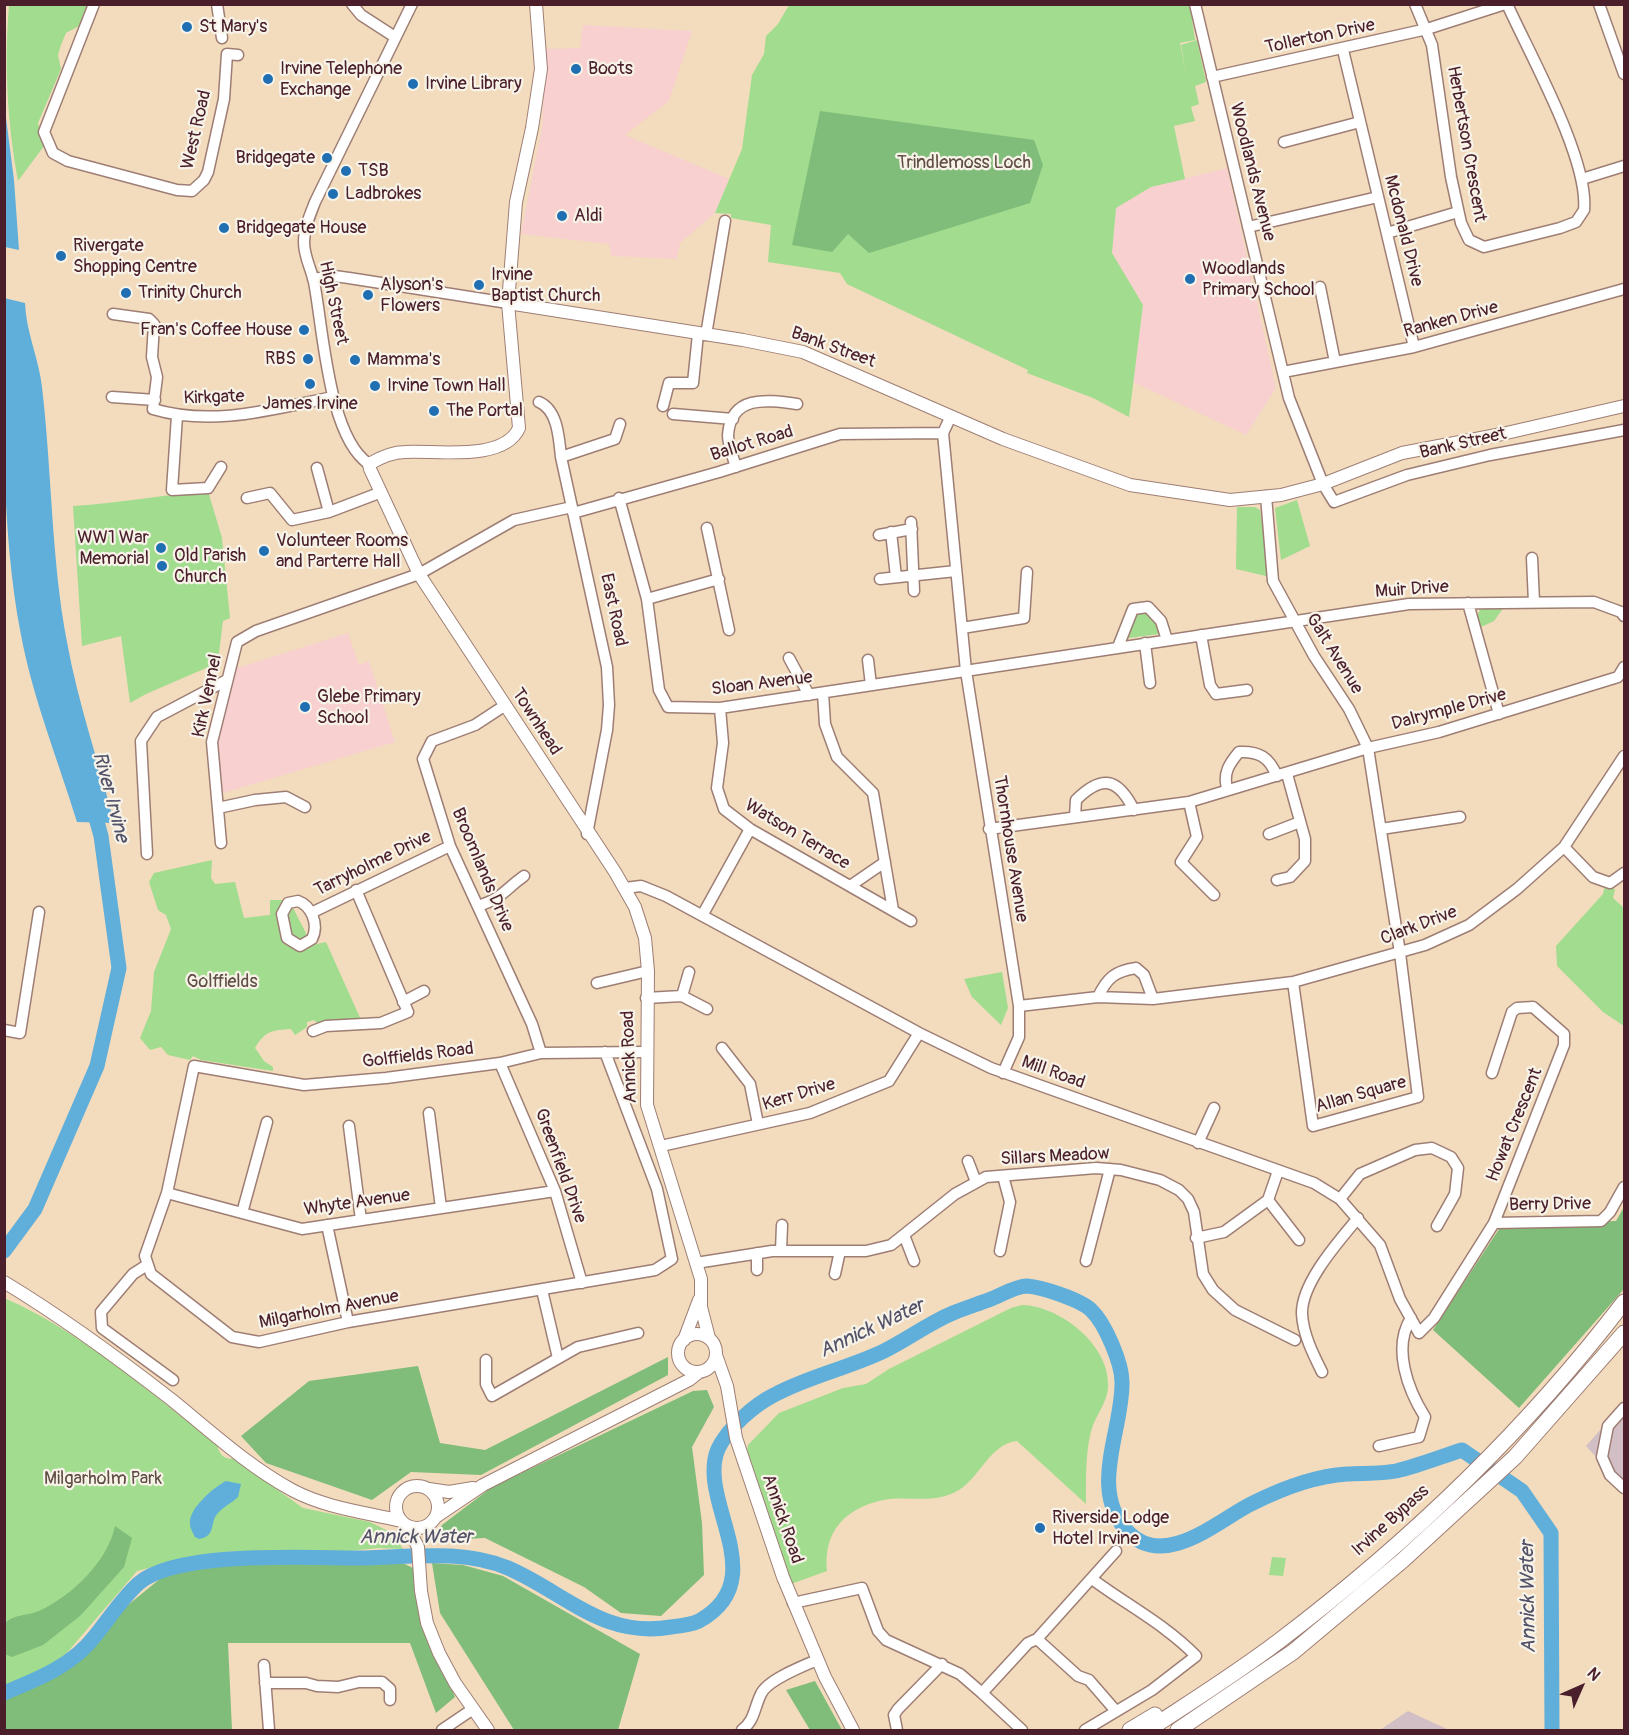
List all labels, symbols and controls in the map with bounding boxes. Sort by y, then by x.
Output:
street label: Tollerton Drive [1263,15,1377,59]
place label: St Mary's [199,16,267,38]
marker: St Mary's [180,20,194,34]
place label: Irvine Telephone Exchange [280,58,402,100]
place label: Boots [588,58,633,80]
marker: Boots [569,62,583,76]
street label: Herbertson Crescent [1442,64,1490,224]
marker: Irvine Telephone Exchange [261,72,275,86]
place label: Irvine Library [425,73,522,95]
marker: Irvine Library [406,77,420,91]
street label: West Road [177,88,217,172]
street label: Woodlands Avenue [1224,101,1280,243]
place label: Bridgegate [236,147,315,169]
marker: Bridgegate [320,151,334,165]
park label: Trindlemoss Loch [897,152,1031,174]
place label: TSB [358,160,389,182]
marker: TSB [339,164,353,178]
street label: Mcdonald Drive [1379,173,1427,289]
place label: Ladbrokes [345,183,421,205]
marker: Ladbrokes [326,187,340,201]
place label: Aldi [574,205,602,227]
marker: Aldi [555,209,569,223]
place label: Bridgegate House [236,217,366,239]
marker: Bridgegate House [217,221,231,235]
place label: Rivergate Shopping Centre [73,235,197,278]
marker: Rivergate Shopping Centre [54,249,68,263]
place label: Woodlands Primary School [1202,258,1315,300]
street label: High Street [314,259,352,347]
place label: Irvine Baptist Church [491,264,600,306]
marker: Woodlands Primary School [1183,272,1197,286]
place label: Alyson's Flowers [380,274,443,316]
marker: Irvine Baptist Church [472,278,486,292]
place label: Trinity Church [138,282,242,304]
marker: Trinity Church [119,286,133,300]
marker: Alyson's Flowers [361,288,375,302]
street label: Ranken Drive [1401,297,1501,343]
place label: Fran's Coffee House [140,319,292,341]
marker: Fran's Coffee House [297,323,311,337]
street label: Bank Street [788,323,878,373]
place label: RBS [265,348,296,370]
place label: Mamma's [367,349,440,371]
marker: RBS [301,352,315,366]
marker: Mamma's [348,353,362,367]
place label: Irvine Town Hall [387,375,506,397]
marker: James Irvine [303,377,317,391]
marker: Irvine Town Hall [368,379,382,393]
street label: Kirkgate [183,386,245,410]
place label: James Irvine [262,393,358,415]
place label: The Portal [446,400,523,422]
marker: The Portal [427,404,441,418]
street label: Ballot Road [708,421,796,467]
street label: Bank Street [1417,424,1509,464]
place label: WW1 War Memorial [77,527,149,570]
place label: Volunteer Rooms and Parterre Hall [276,530,408,572]
marker: WW1 War Memorial [154,541,168,555]
marker: Volunteer Rooms and Parterre Hall [257,544,271,558]
place label: Old Parish Church [174,545,246,588]
marker: Old Parish Church [155,559,169,573]
street label: East Road [595,571,631,649]
street label: Muir Drive [1374,577,1450,603]
street label: Galt Avenue [1301,610,1367,698]
street label: Kirk Vennel [189,652,227,740]
street label: Sloan Avenue [710,667,814,701]
street label: Townhead [506,684,566,760]
street label: Dalrymple Drive [1389,684,1509,736]
place label: Glebe Primary School [317,686,421,728]
marker: Glebe Primary School [298,700,312,714]
water label: River Irvine [86,749,134,845]
street label: Thornhouse Avenue [988,774,1032,924]
street label: Watson Terrace [740,795,854,875]
street label: Broomlands Drive [446,805,518,935]
street label: Tarryholme Drive [311,826,435,902]
street label: Clark Drive [1378,902,1460,950]
park label: Golffields [187,971,257,993]
street label: Annick Road [618,1010,642,1104]
street label: Golffields Road [361,1038,475,1074]
street label: Mill Road [1018,1052,1088,1094]
street label: Howat Crescent [1482,1065,1548,1185]
street label: Allan Square [1313,1072,1409,1118]
street label: Kerr Drive [760,1074,838,1116]
street label: Greenfield Drive [529,1106,591,1226]
street label: Sillars Meadow [1000,1143,1110,1171]
street label: Whyte Avenue [303,1185,411,1221]
street label: Berry Drive [1509,1193,1591,1217]
street label: Milgarholm Avenue [257,1286,401,1334]
water label: Annick Water [816,1294,928,1364]
park label: Milgarholm Park [44,1468,162,1490]
street label: Annick Road [757,1471,807,1567]
street label: Irvine Bypass [1348,1481,1434,1561]
place label: Riverside Lodge Hotel Irvine [1052,1507,1169,1550]
marker: Riverside Lodge Hotel Irvine [1033,1521,1047,1535]
water label: Annick Water [360,1526,472,1550]
water label: Annick Water [1516,1540,1542,1654]
north arrow [1551,1657,1611,1717]
text: N [1583,1663,1605,1685]

